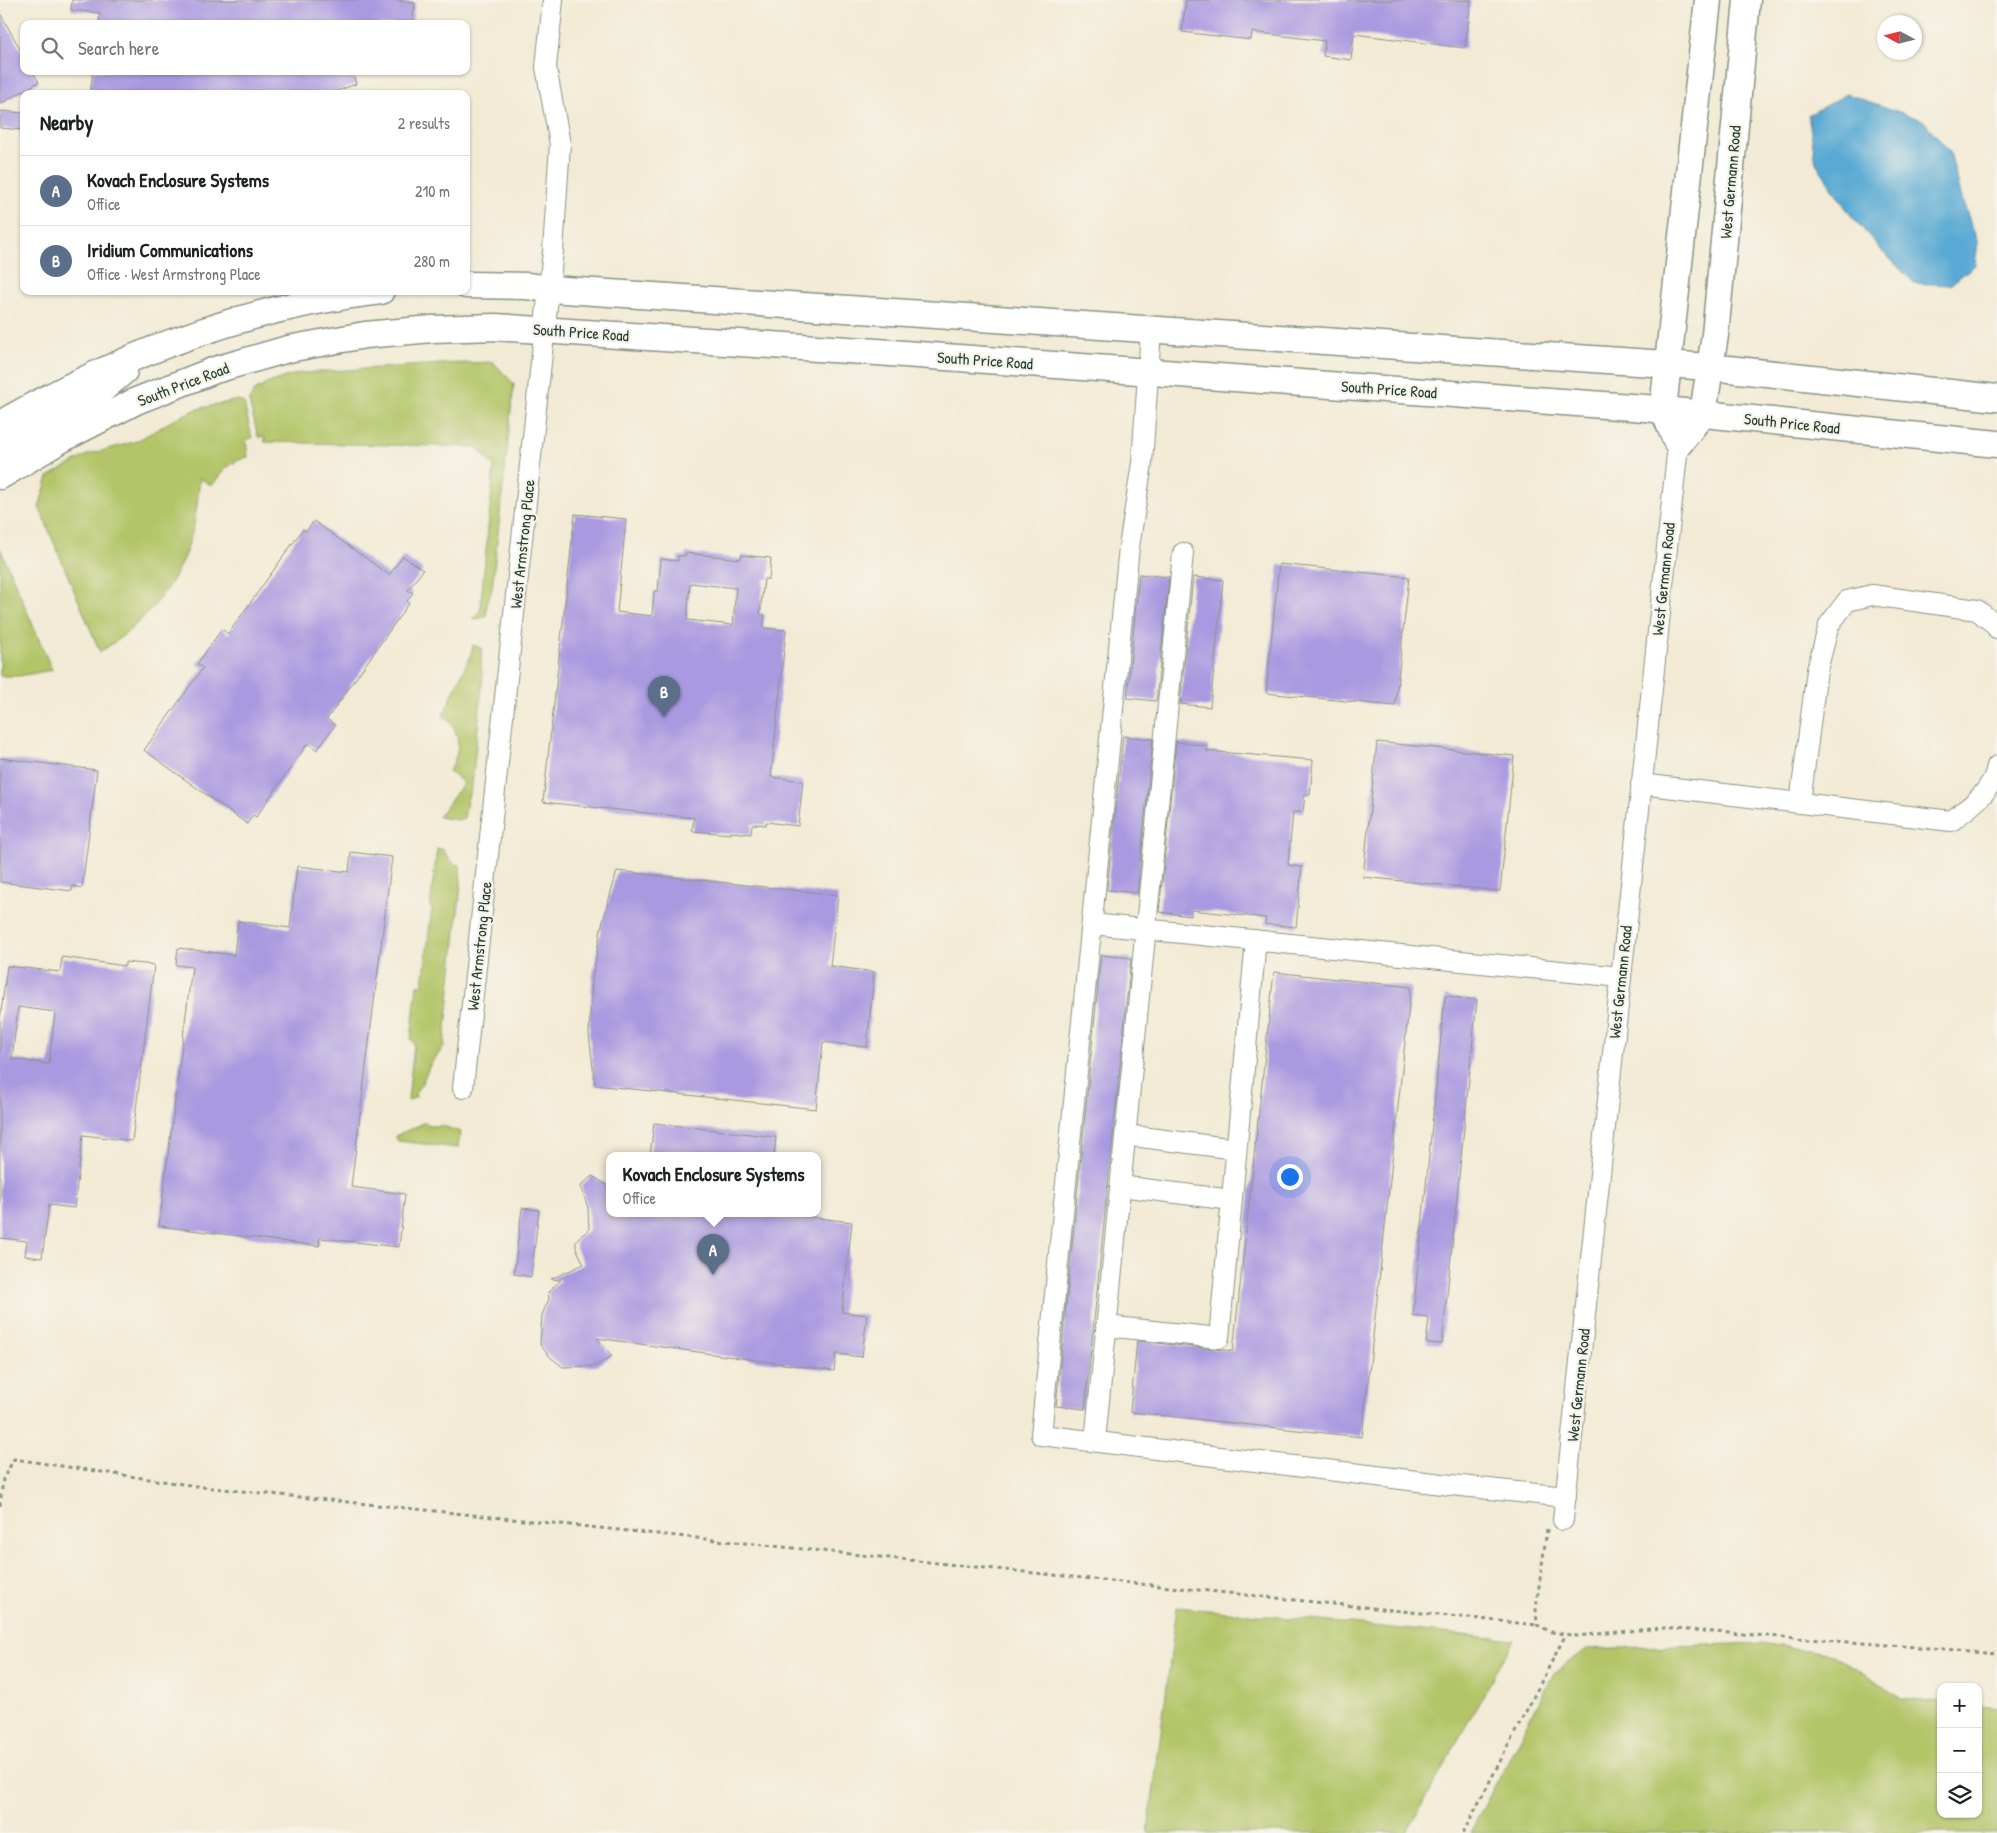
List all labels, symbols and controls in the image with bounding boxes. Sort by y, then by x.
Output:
north arrow [1877,15,1922,60]
search box [20,20,470,75]
icon: search [38,34,66,62]
text: Search here [78,35,159,61]
text: Nearby [40,108,93,137]
text: 2 results [398,112,450,134]
street label: West Germann Road [1714,125,1746,239]
text: Kovach Enclosure Systems [87,167,269,193]
text: A [52,180,60,202]
text: 210 m [415,180,450,202]
text: Office [87,193,120,215]
text: Iridium Communications [87,237,253,263]
text: B [52,250,60,272]
text: 280 m [414,250,450,272]
text: Office · West Armstrong Place [87,263,261,285]
street label: South Price Road [532,318,630,346]
street label: South Price Road [936,346,1034,374]
street label: South Price Road [134,357,232,411]
street label: South Price Road [1340,375,1438,403]
street label: South Price Road [1743,407,1841,439]
street label: West Armstrong Place [504,478,540,610]
street label: West Germann Road [1646,522,1680,636]
pin: B [648,676,680,717]
street label: West Armstrong Place [461,880,497,1012]
street label: West Germann Road [1603,925,1637,1039]
popup [606,1152,821,1217]
text: Kovach Enclosure Systems [622,1161,805,1187]
your location [1277,1164,1303,1190]
text: Office [622,1187,656,1209]
pin: A [697,1234,729,1275]
street label: West Germann Road [1561,1328,1595,1442]
map controls [1937,1683,1982,1818]
button: + [1937,1683,1982,1728]
button: − [1937,1728,1982,1773]
button: layers [1937,1773,1982,1818]

